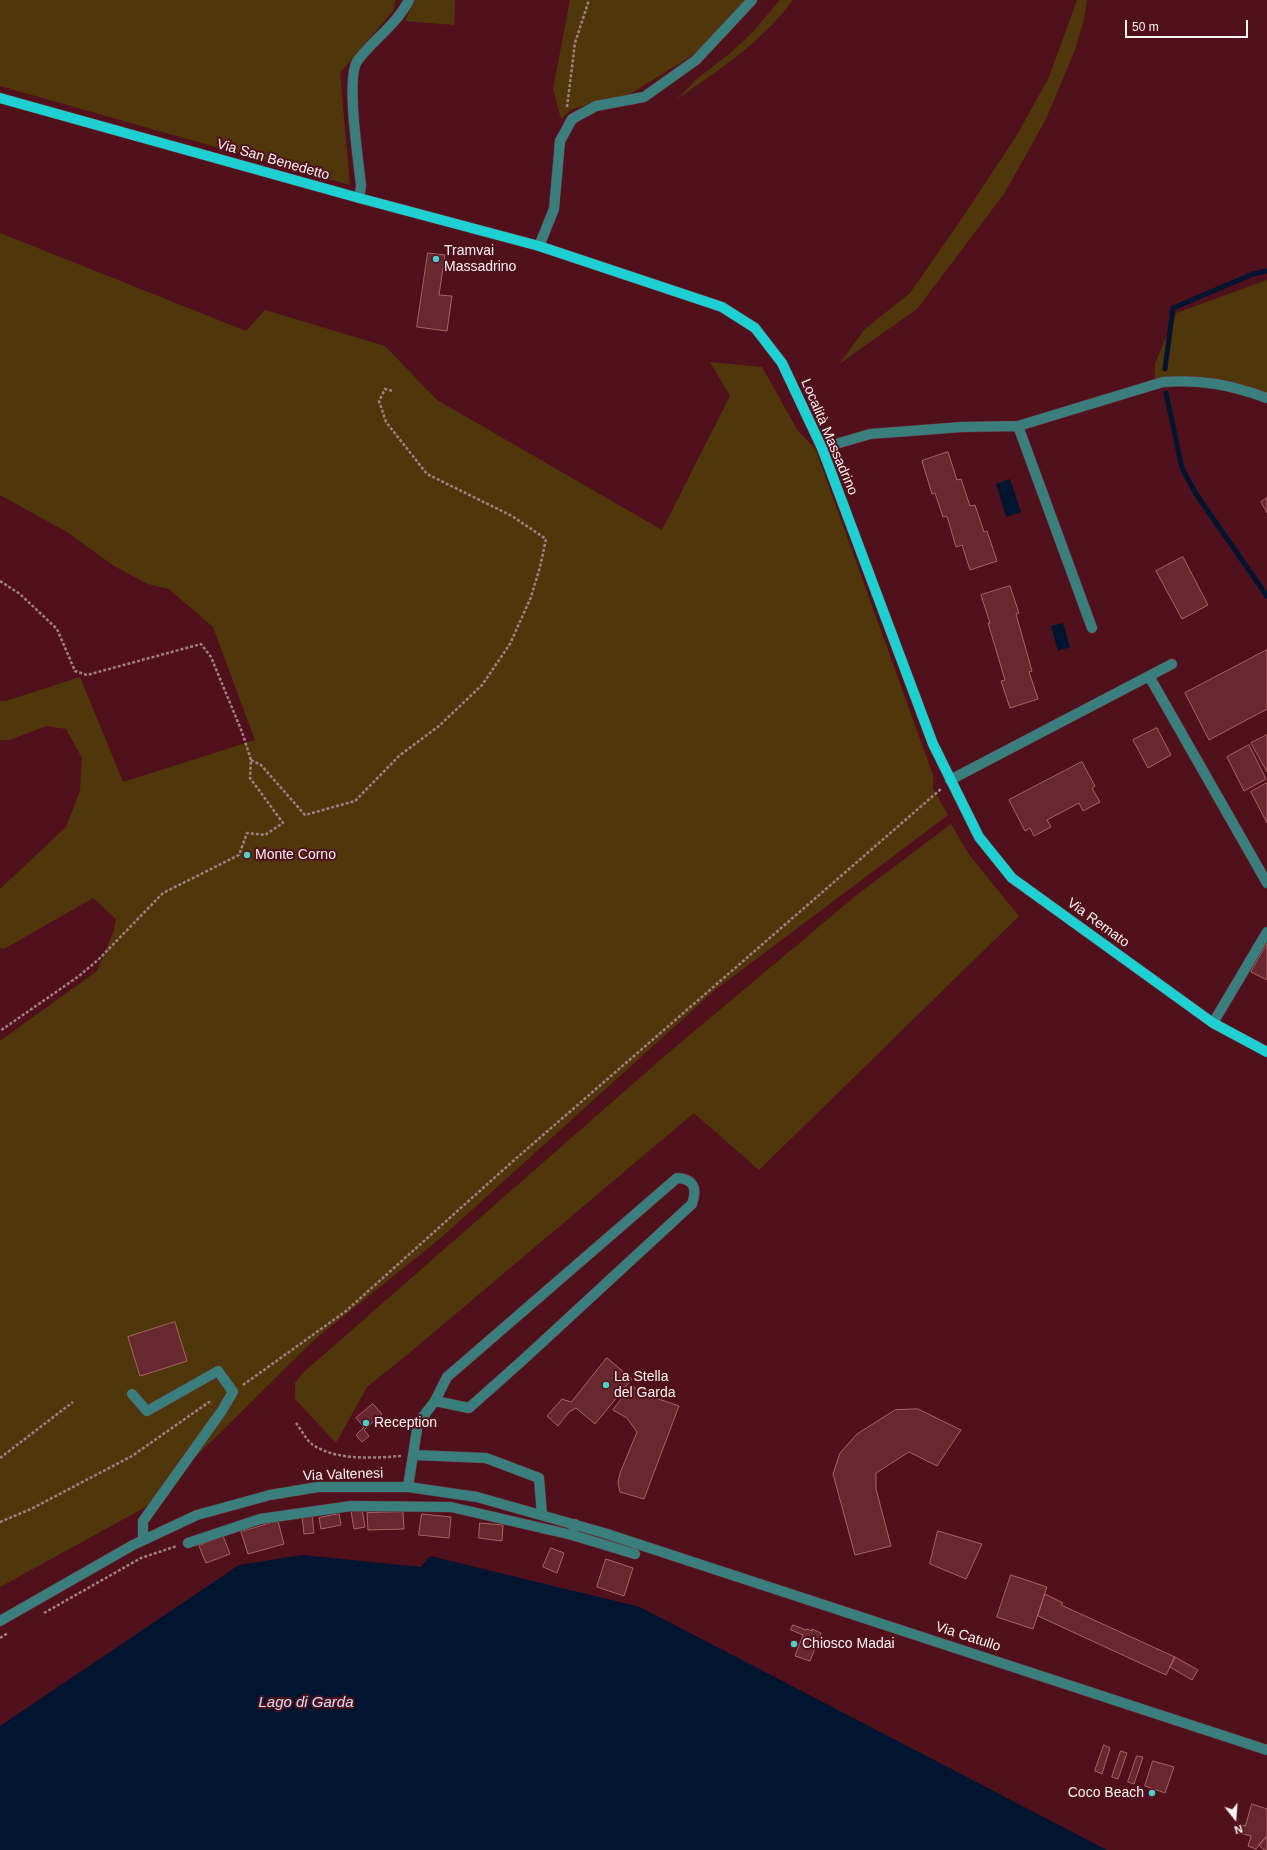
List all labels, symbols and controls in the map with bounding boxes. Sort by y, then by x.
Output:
scale bar [1127,12,1250,38]
text: 50 m [1132,20,1159,34]
street label: Via San Benedetto [215,136,331,184]
place label: Tramvai Massadrino [444,243,516,276]
marker: Tramvai Massadrino [431,254,441,264]
street label: Località Massadrino [797,376,861,498]
place label: Monte Corno [255,847,336,863]
marker: Monte Corno [242,850,252,860]
street label: Via Remato [1064,895,1132,951]
place label: La Stella del Garda [614,1369,675,1402]
marker: La Stella del Garda [601,1380,611,1390]
place label: Reception [374,1415,437,1431]
marker: Reception [361,1418,371,1428]
street label: Via Valtenesi [303,1465,383,1485]
street label: Via Catullo [933,1619,1003,1655]
place label: Chiosco Madai [802,1636,895,1652]
marker: Chiosco Madai [789,1639,799,1649]
water label: Lago di Garda [258,1694,354,1712]
place label: Coco Beach [1068,1785,1144,1801]
marker: Coco Beach [1147,1788,1157,1798]
north arrow [1215,1798,1255,1838]
text: N [1233,1823,1244,1836]

